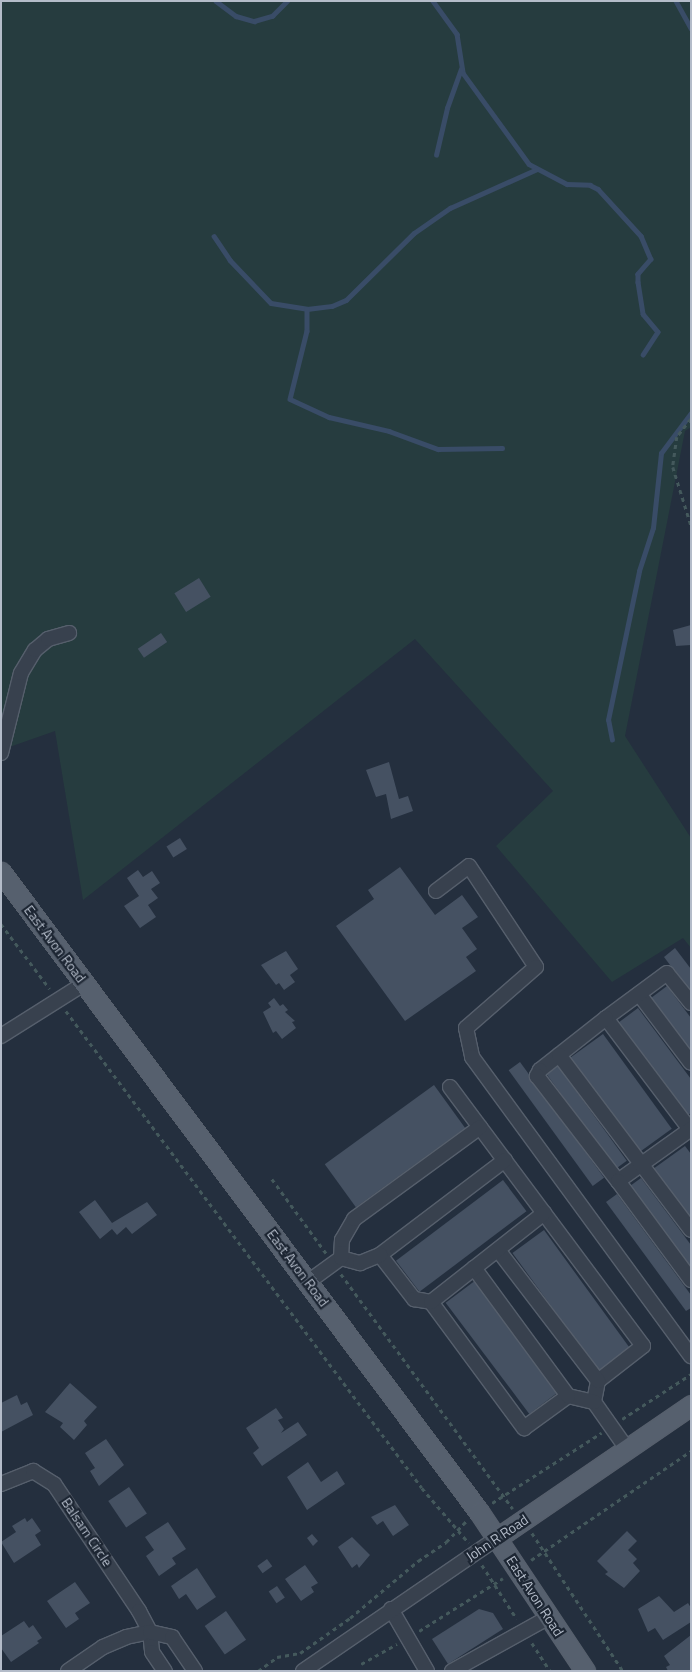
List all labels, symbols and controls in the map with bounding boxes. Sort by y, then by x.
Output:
street label: East Avon Road [21,902,89,986]
street label: East Avon Road [264,1226,332,1310]
street label: Balsam Circle [58,1495,116,1569]
street label: John R Road [463,1511,531,1565]
street label: East Avon Road [503,1553,567,1639]

